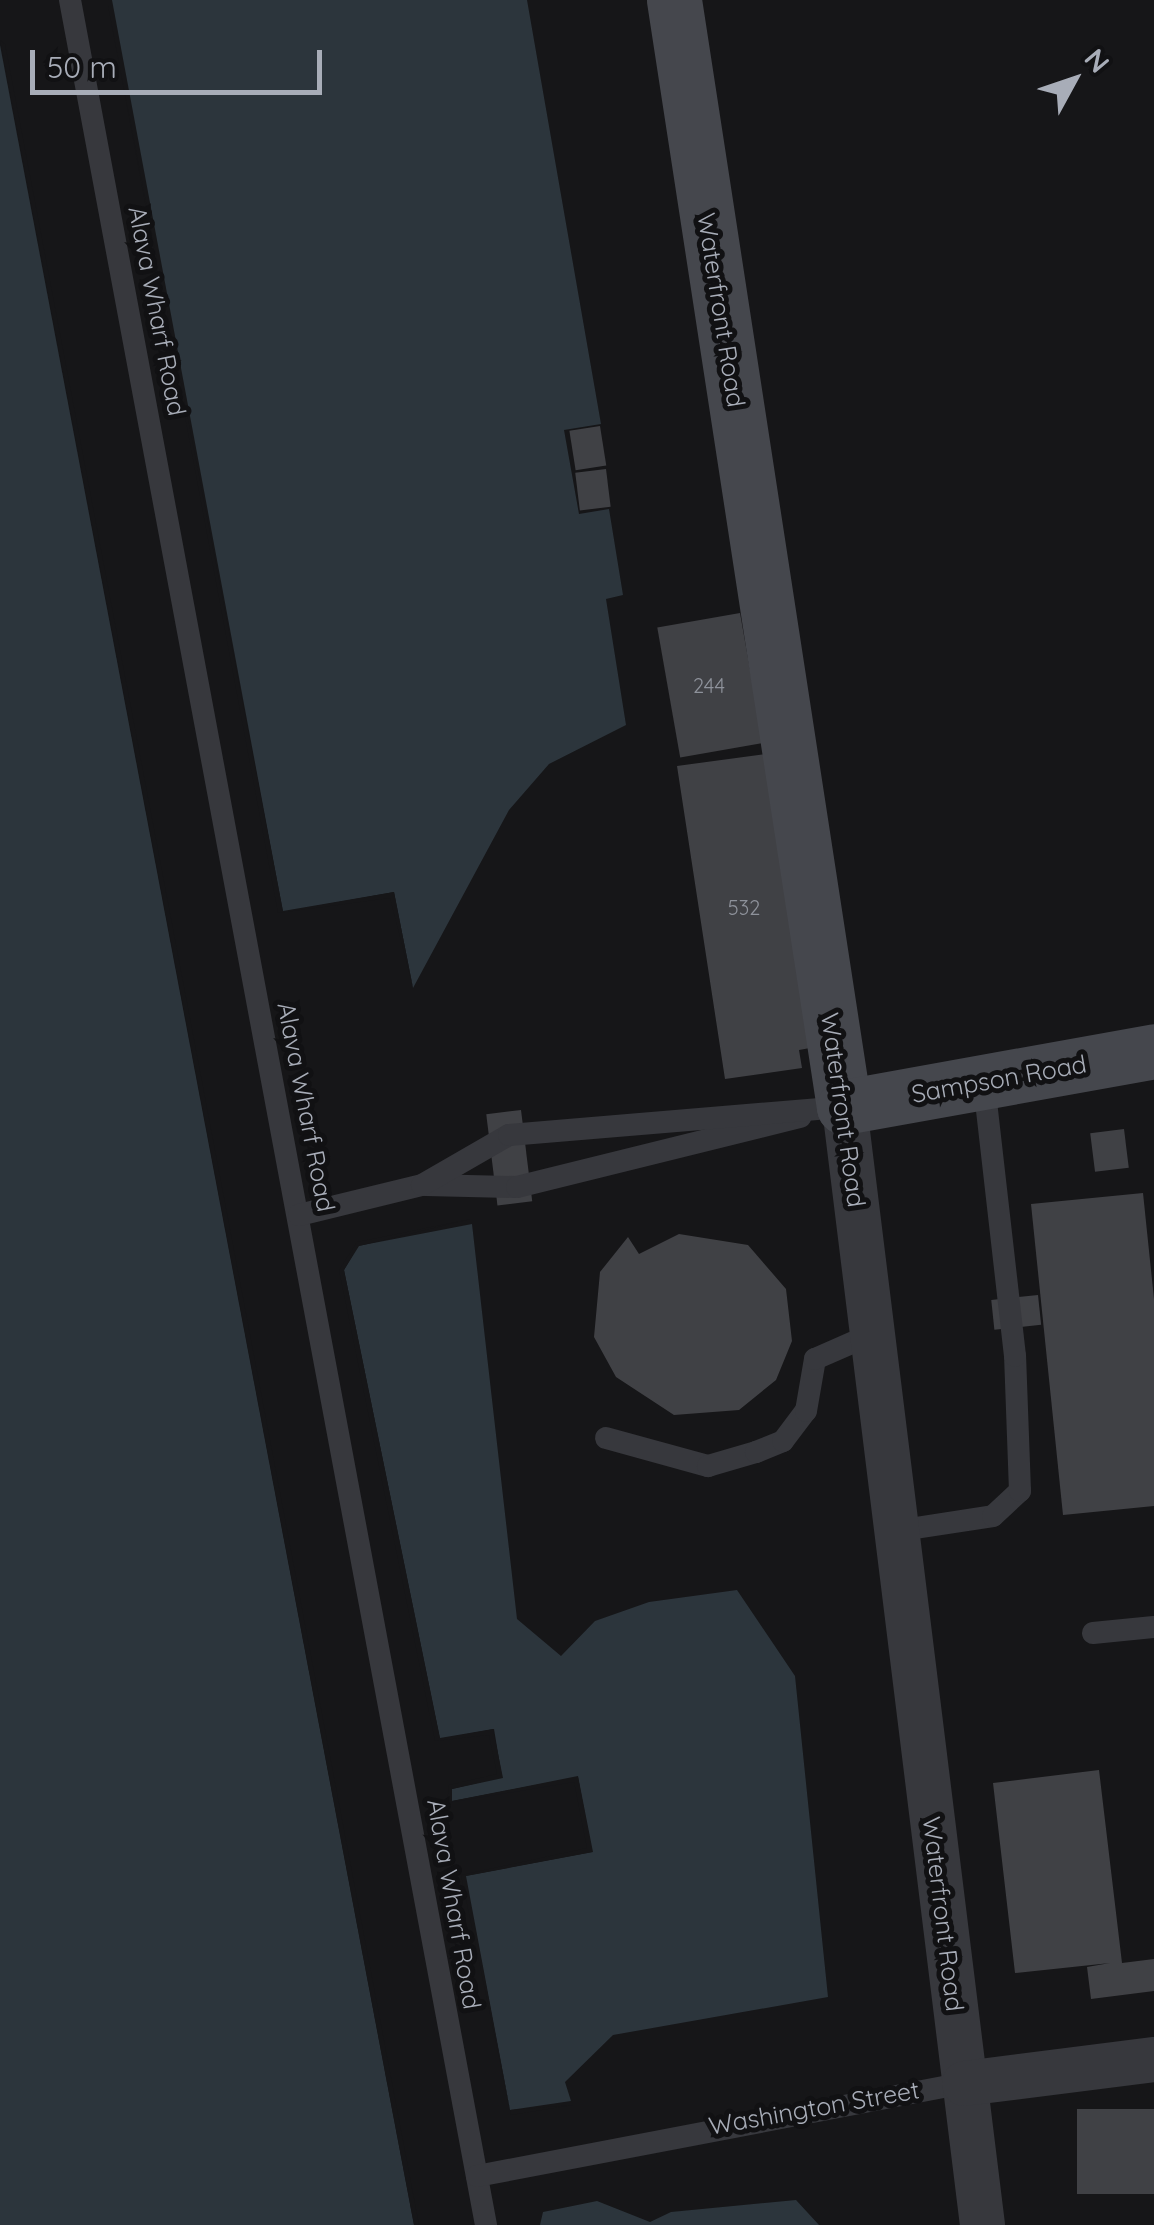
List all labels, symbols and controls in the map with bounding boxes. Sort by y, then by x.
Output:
scale bar [35,30,328,92]
north arrow [1024,30,1124,130]
text: N [1077,41,1117,80]
text: 50 m [47,48,117,86]
street label: Alava Wharf Road [122,204,192,418]
street label: Waterfront Road [691,211,751,409]
house number: 244 [693,673,725,697]
house number: 532 [728,895,760,919]
street label: Alava Wharf Road [271,1000,341,1214]
street label: Waterfront Road [814,1011,872,1209]
street label: Sampson Road [909,1049,1089,1109]
street label: Alava Wharf Road [421,1797,487,2011]
street label: Waterfront Road [916,1815,970,2013]
street label: Washington Street [706,2075,922,2141]

